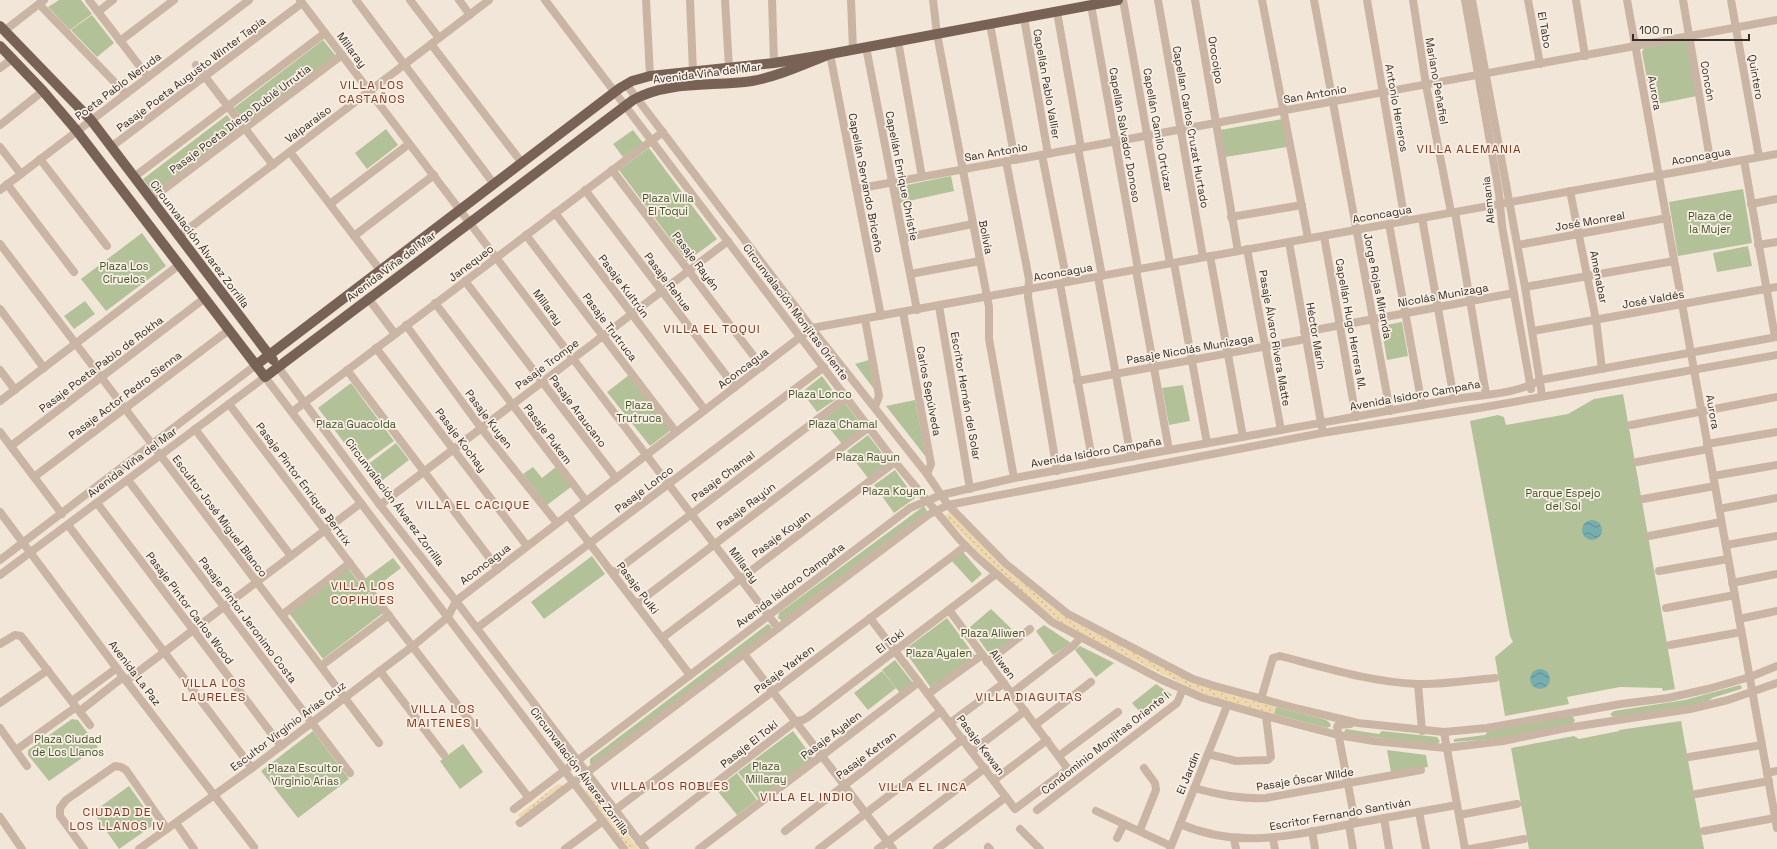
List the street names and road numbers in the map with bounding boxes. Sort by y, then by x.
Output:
street label: El Tabo [1535,10,1555,50]
street label: Pasaje Poeta Augusto Winter Tapia [114,13,269,135]
street label: Capellán Pablo Vallier [1030,28,1064,140]
street label: Millaray [334,29,370,71]
street label: Orocoipo [1205,35,1227,85]
street label: Mariano Peñafiel [1423,37,1451,125]
street label: Capellan Carlos Cruzat Hurtado [1170,45,1212,209]
street label: Poeta Pablo Neruda [72,49,164,123]
street label: Quintero [1745,53,1767,101]
street label: Avenida Viña del Mar [652,59,762,87]
street label: Concón [1698,60,1718,102]
street label: Pasaje Poeta Diego Dublé Urrutia [167,61,314,177]
street label: Antonio Herreros [1382,63,1412,153]
street label: Capellán Salvador Donoso [1106,66,1144,204]
street label: Capellán Camilo Ortúzar [1140,67,1176,193]
street label: Aurora [1645,75,1665,112]
street label: San Antonio [1282,82,1348,106]
street label: Valparaíso [282,102,334,146]
street label: Capellán Enrique Christie [883,110,921,242]
street label: Capellán Servando Briceño [846,112,886,254]
street label: San Antonio [963,140,1029,164]
street label: Aconcagua [1670,144,1732,168]
street label: Alemania [1478,175,1497,224]
street label: Circunvalación Álvarez Zorrilla [147,177,253,311]
street label: Aconcagua [1351,202,1413,226]
street label: José Monreal [1554,208,1626,234]
street label: Bolivia [976,219,996,256]
street label: Avenida Viña del Mar [343,228,439,304]
street label: Pasaje Rayén [669,229,723,293]
street label: Jorge Rojas Miranda [1361,232,1395,341]
street label: Janequeo [446,241,497,285]
street label: Circunvalación Monjitas Oriente [740,241,852,383]
street label: Amenabar [1587,249,1611,305]
street label: Pasaje Rehue [641,250,695,314]
street label: Pasaje Kultrún [596,252,652,320]
street label: Capellán Hugo Herrera M. [1333,257,1369,391]
street label: Aconcagua [1032,260,1094,284]
street label: Pasaje Álvaro Rivera Matte [1256,269,1294,407]
street label: Nicolás Munizaga [1397,280,1490,310]
street label: Millaray [530,286,566,328]
street label: José Valdés [1621,287,1685,311]
street label: Pasaje Trutruca [580,290,641,364]
street label: Héctor Marín [1303,301,1329,371]
street label: Pasaje Poeta Pablo de Rokha [36,312,166,415]
street label: Escritor Hernán del Solar [948,331,984,461]
street label: Pasaje Nicolás Munizaga [1125,331,1255,367]
street label: Pasaje Trompe [512,336,582,392]
street label: Aconcagua [715,344,772,392]
street label: Carlos Sepúlveda [913,345,945,438]
street label: Pasaje Actor Pedro Sienna [66,347,185,442]
street label: Pasaje Araucano [546,372,610,450]
street label: Avenida Isidoro Campaña [1348,376,1482,413]
street label: Pasaje Kuyen [462,387,516,451]
street label: Aurora [1703,394,1723,431]
street label: Pasaje Pukem [521,401,575,467]
street label: Pasaje Kochay [432,405,490,475]
street label: Pasaje Pintor Enrique Bertrix [253,420,355,549]
street label: Avenida Viña del Mar [84,424,180,500]
street label: Avenida Isidoro Campaña [1029,433,1163,470]
street label: Circunvalación Álvarez Zorrilla [342,435,448,569]
street label: Pasaje Chamal [689,448,757,504]
street label: Escultor José Miguel Blanco [169,452,271,580]
street label: Pasaje Lonco [612,462,676,516]
street label: Pasaje Rayún [714,479,778,533]
street label: Pasaje Koyan [749,507,813,561]
street label: Avenida Isidoro Campaña [733,539,848,630]
street label: Aconcagua [457,540,514,588]
street label: Millaray [726,544,762,586]
street label: Pasaje Pintor Carlos Wood [143,549,237,667]
street label: Pasaje Pintor Jeronimo Costa [196,554,300,686]
street label: Pasaje Pulki [614,559,662,617]
street label: El Toki [873,626,907,656]
street label: Avenida La Paz [106,638,164,709]
street label: Pasaje Yarken [751,642,817,696]
street label: Aliwen [987,646,1019,682]
street label: Escultor Virginio Arias Cruz [227,678,349,774]
street label: Condominio Monjitas Oriente I [1038,689,1172,797]
street label: Circunvalación Álvarez Zorrilla [527,704,633,838]
street label: Pasaje Ayalen [798,708,864,762]
street label: Pasaje Kewan [954,712,1008,778]
street label: Pasaje El Toki [717,717,781,771]
street label: Pasaje Ketran [833,728,899,782]
street label: El Jardín [1173,750,1203,796]
street label: Pasaje Óscar Wilde [1255,763,1355,794]
street label: Escritor Fernando Santiván [1268,795,1412,833]

